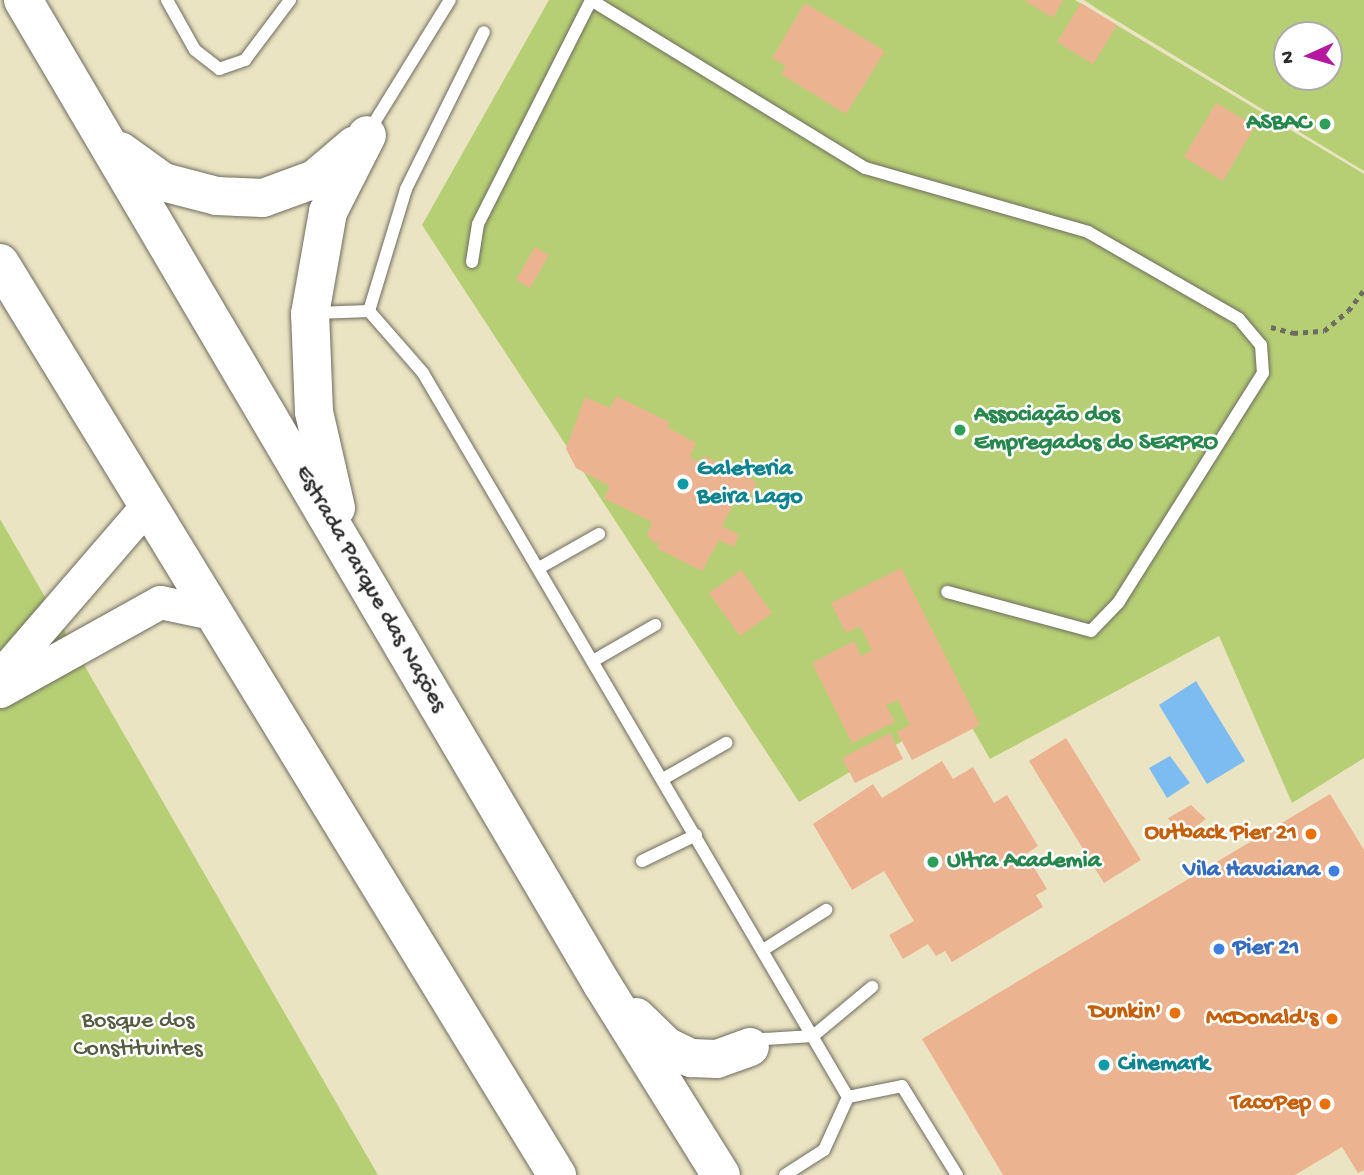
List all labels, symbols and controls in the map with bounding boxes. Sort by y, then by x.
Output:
north arrow [1273,21,1343,91]
text: N [1277,50,1300,64]
place label: ASBAC [1246,110,1311,138]
marker: ASBAC [1317,116,1333,132]
place label: Associação dos Empregados do SERPRO [974,402,1218,458]
marker: Associação dos Empregados do SERPRO [952,422,968,438]
place label: Galeteria Beira Lago [697,456,803,512]
street label: Estrada Parque das Nações [288,461,452,717]
marker: Galeteria Beira Lago [675,476,691,492]
place label: Outback Pier 21 [1144,820,1297,848]
marker: Outback Pier 21 [1303,826,1319,842]
place label: Ultra Academia [947,848,1101,876]
marker: Ultra Academia [925,854,941,870]
place label: Vila Havaiana [1183,857,1320,885]
marker: Vila Havaiana [1326,863,1342,879]
place label: Pier 21 [1233,935,1299,963]
marker: Pier 21 [1211,941,1227,957]
place label: Dunkin' [1089,999,1161,1027]
marker: Dunkin' [1167,1005,1183,1021]
place label: McDonald's [1206,1005,1318,1033]
park label: Bosque dos Constituintes [73,1008,203,1064]
marker: McDonald's [1324,1011,1340,1027]
place label: Cinemark [1118,1051,1210,1079]
marker: Cinemark [1096,1057,1112,1073]
place label: TacoPep [1230,1090,1311,1118]
marker: TacoPep [1317,1096,1333,1112]

